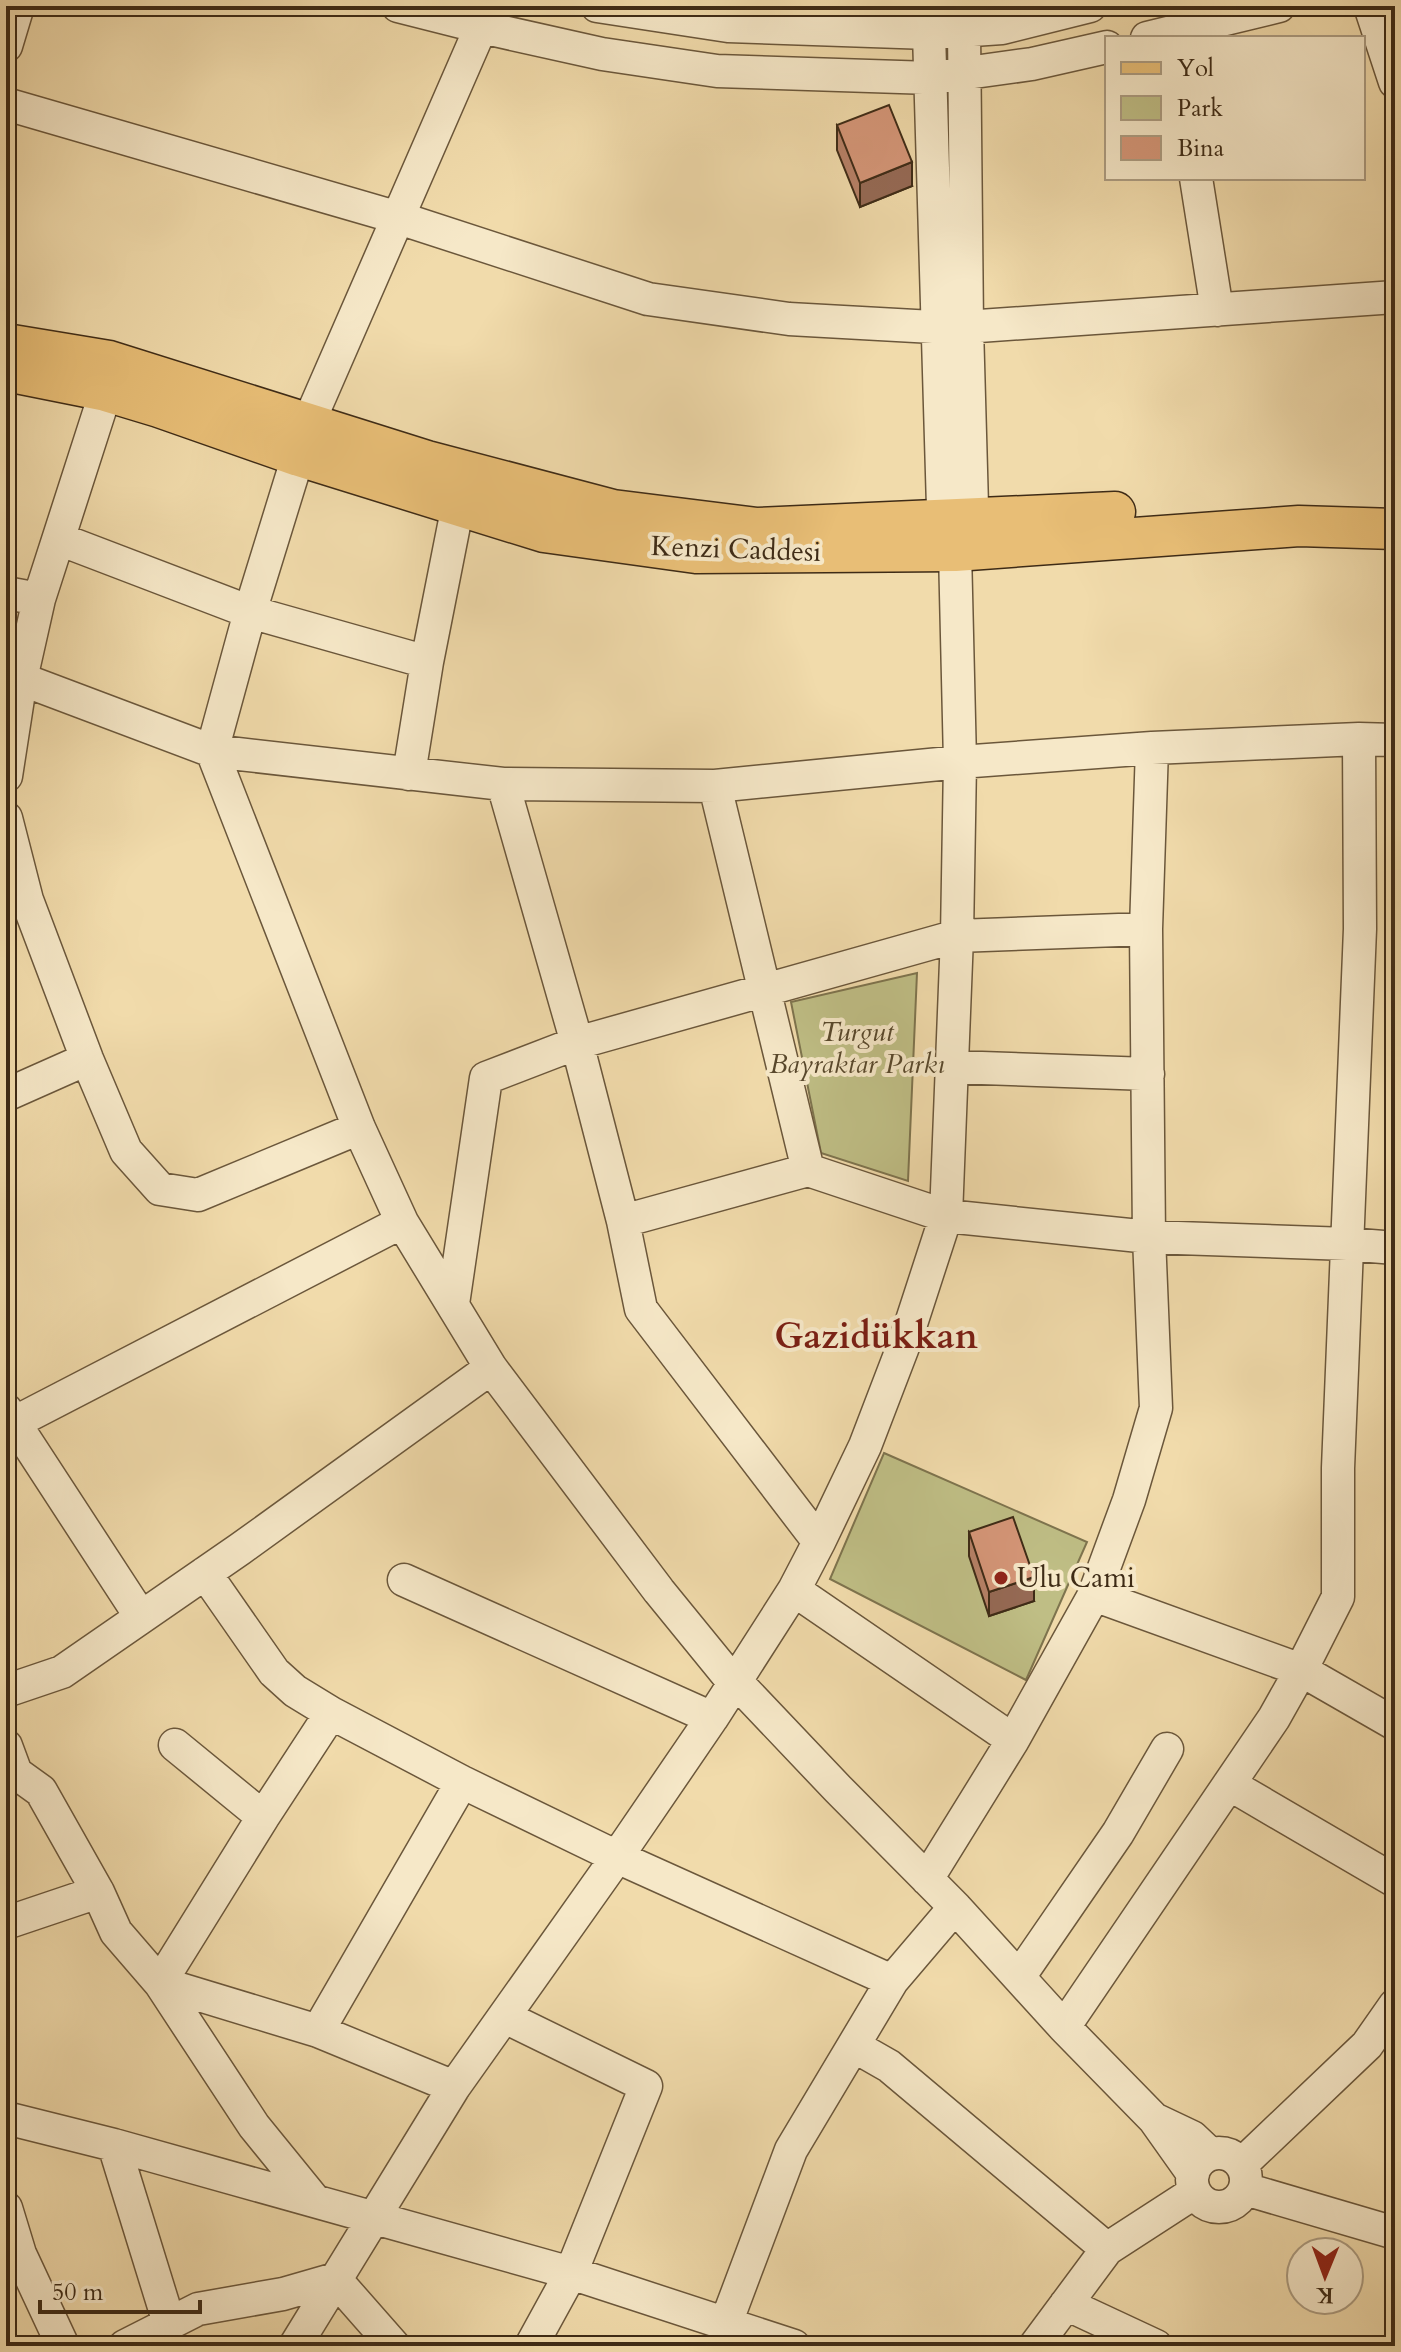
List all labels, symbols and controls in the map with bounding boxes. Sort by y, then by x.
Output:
legend [1105,36,1365,180]
text: Yol [1177,52,1214,85]
text: Park [1177,92,1223,125]
text: Bina [1177,132,1225,165]
street label: Kenzi Caddesi [650,527,822,571]
park label: Turgut Bayraktar Parkı [769,1013,945,1083]
district label: Gazidükkan [774,1312,978,1361]
place label: Ulu Cami [1017,1559,1135,1597]
marker: Ulu Cami [992,1569,1010,1587]
north arrow [1285,2236,1365,2316]
scale bar [40,2264,200,2314]
text: 50 m [52,2276,104,2309]
text: K [1315,2280,1334,2310]

